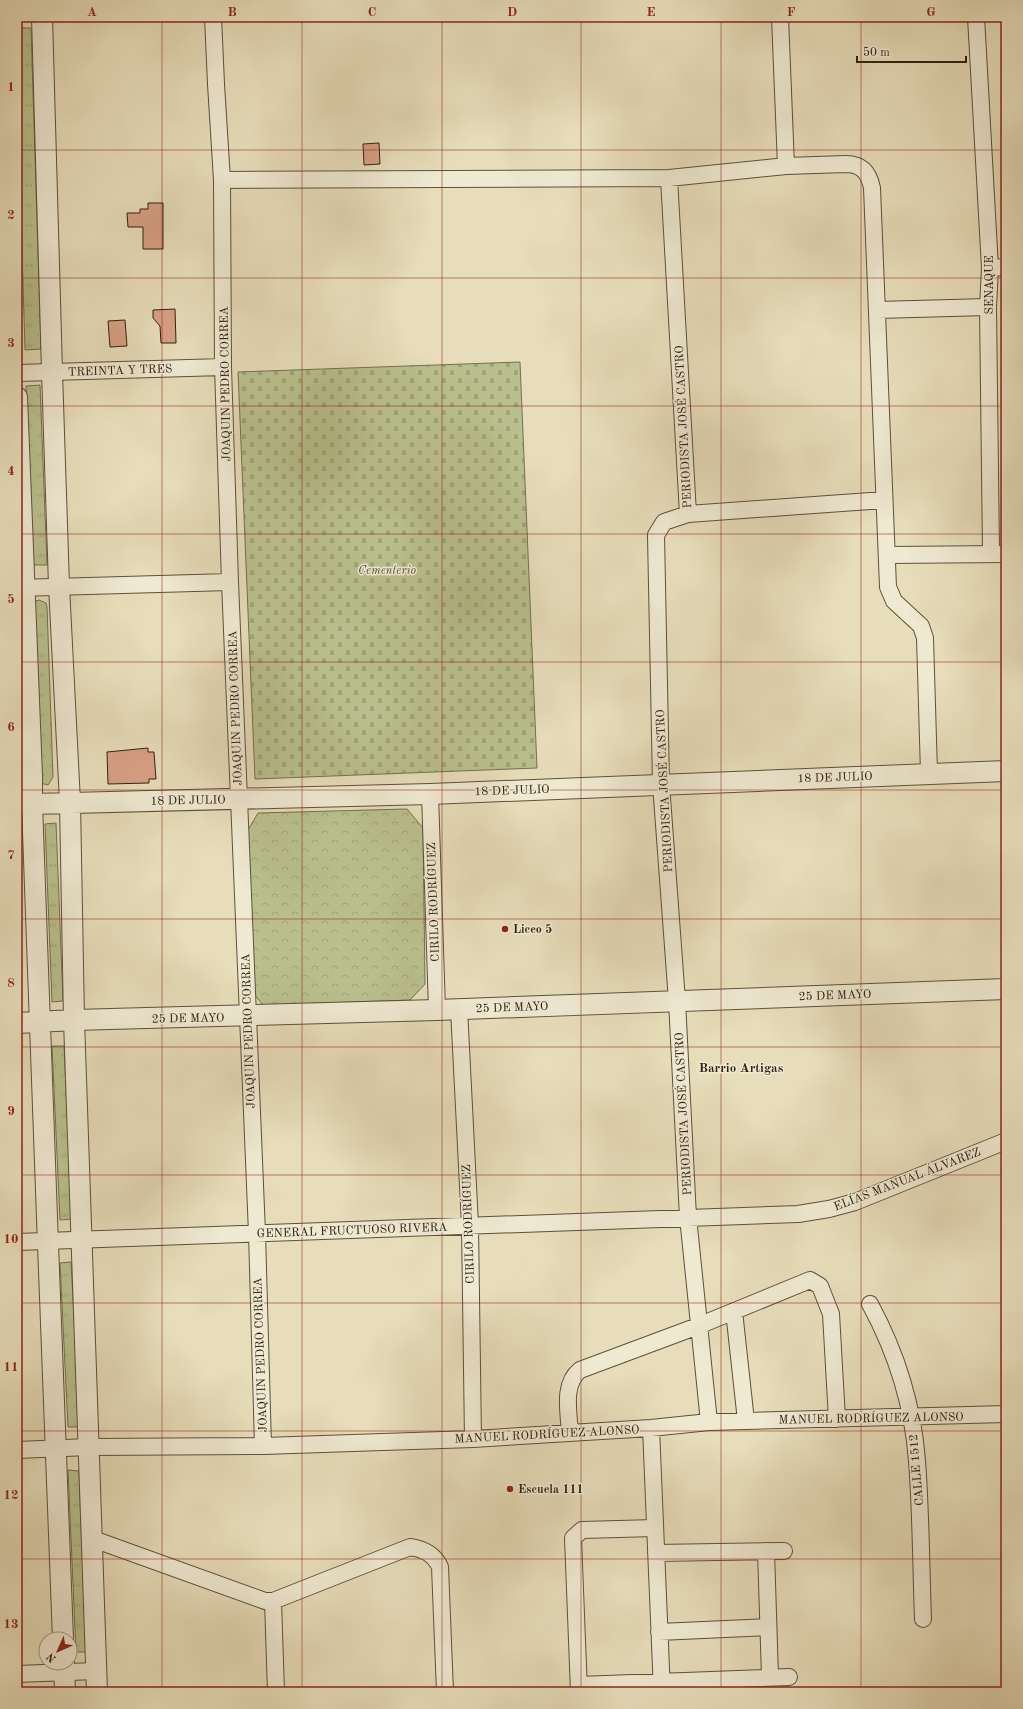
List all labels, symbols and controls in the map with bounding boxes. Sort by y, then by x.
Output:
text: A [87,6,97,19]
text: B [227,6,237,19]
text: C [368,6,376,19]
text: D [507,6,517,19]
text: E [647,6,656,19]
text: F [787,6,796,19]
text: G [926,6,936,19]
scale bar [857,38,966,64]
text: 50 m [863,46,890,59]
text: 1 [7,81,15,94]
text: 2 [7,209,15,222]
street label: SENAQUE [984,255,996,315]
street label: JOAQUIN PEDRO CORREA [219,306,233,462]
text: 3 [7,337,15,350]
street label: PERIODISTA JOSÉ CASTRO [671,345,694,509]
street label: TREINTA Y TRES [68,363,172,379]
text: 4 [7,465,15,478]
park label: Cementerio [358,565,416,577]
text: 5 [7,593,15,606]
street label: JOAQUIN PEDRO CORREA [227,630,245,786]
street label: PERIODISTA JOSÉ CASTRO [652,709,675,873]
text: 6 [7,721,15,734]
street label: 18 DE JULIO [797,771,873,785]
street label: 18 DE JULIO [474,784,550,798]
street label: 18 DE JULIO [150,794,226,808]
street label: CIRILO RODRÍGUEZ [423,842,442,962]
text: 7 [7,849,15,862]
place label: Liceo 5 [513,923,552,936]
marker: Liceo 5 [500,924,510,934]
street label: JOAQUIN PEDRO CORREA [240,953,258,1109]
text: 8 [7,977,15,990]
street label: 25 DE MAYO [799,988,872,1003]
street label: 25 DE MAYO [476,1000,549,1015]
street label: 25 DE MAYO [152,1011,224,1026]
street label: PERIODISTA JOSÉ CASTRO [671,1032,694,1196]
district label: Barrio Artigas [699,1062,784,1075]
text: 9 [7,1105,15,1118]
street label: ELÍAS MANUAL ÁLVAREZ [831,1143,983,1214]
street label: CIRILO RODRÍGUEZ [458,1164,477,1284]
street label: GENERAL FRUCTUOSO RIVERA [256,1222,448,1240]
text: 10 [3,1233,19,1246]
street label: JOAQUIN PEDRO CORREA [252,1277,270,1433]
text: 11 [3,1361,19,1374]
street label: MANUEL RODRÍGUEZ ALONSO [778,1408,964,1427]
street label: MANUEL RODRÍGUEZ ALONSO [454,1421,640,1446]
street label: CALLE 1512 [907,1433,926,1506]
marker: Escuela 111 [505,1484,515,1494]
place label: Escuela 111 [518,1484,583,1496]
text: 12 [3,1489,19,1502]
text: 13 [3,1618,19,1631]
north arrow [38,1631,78,1671]
text: N [45,1650,59,1664]

